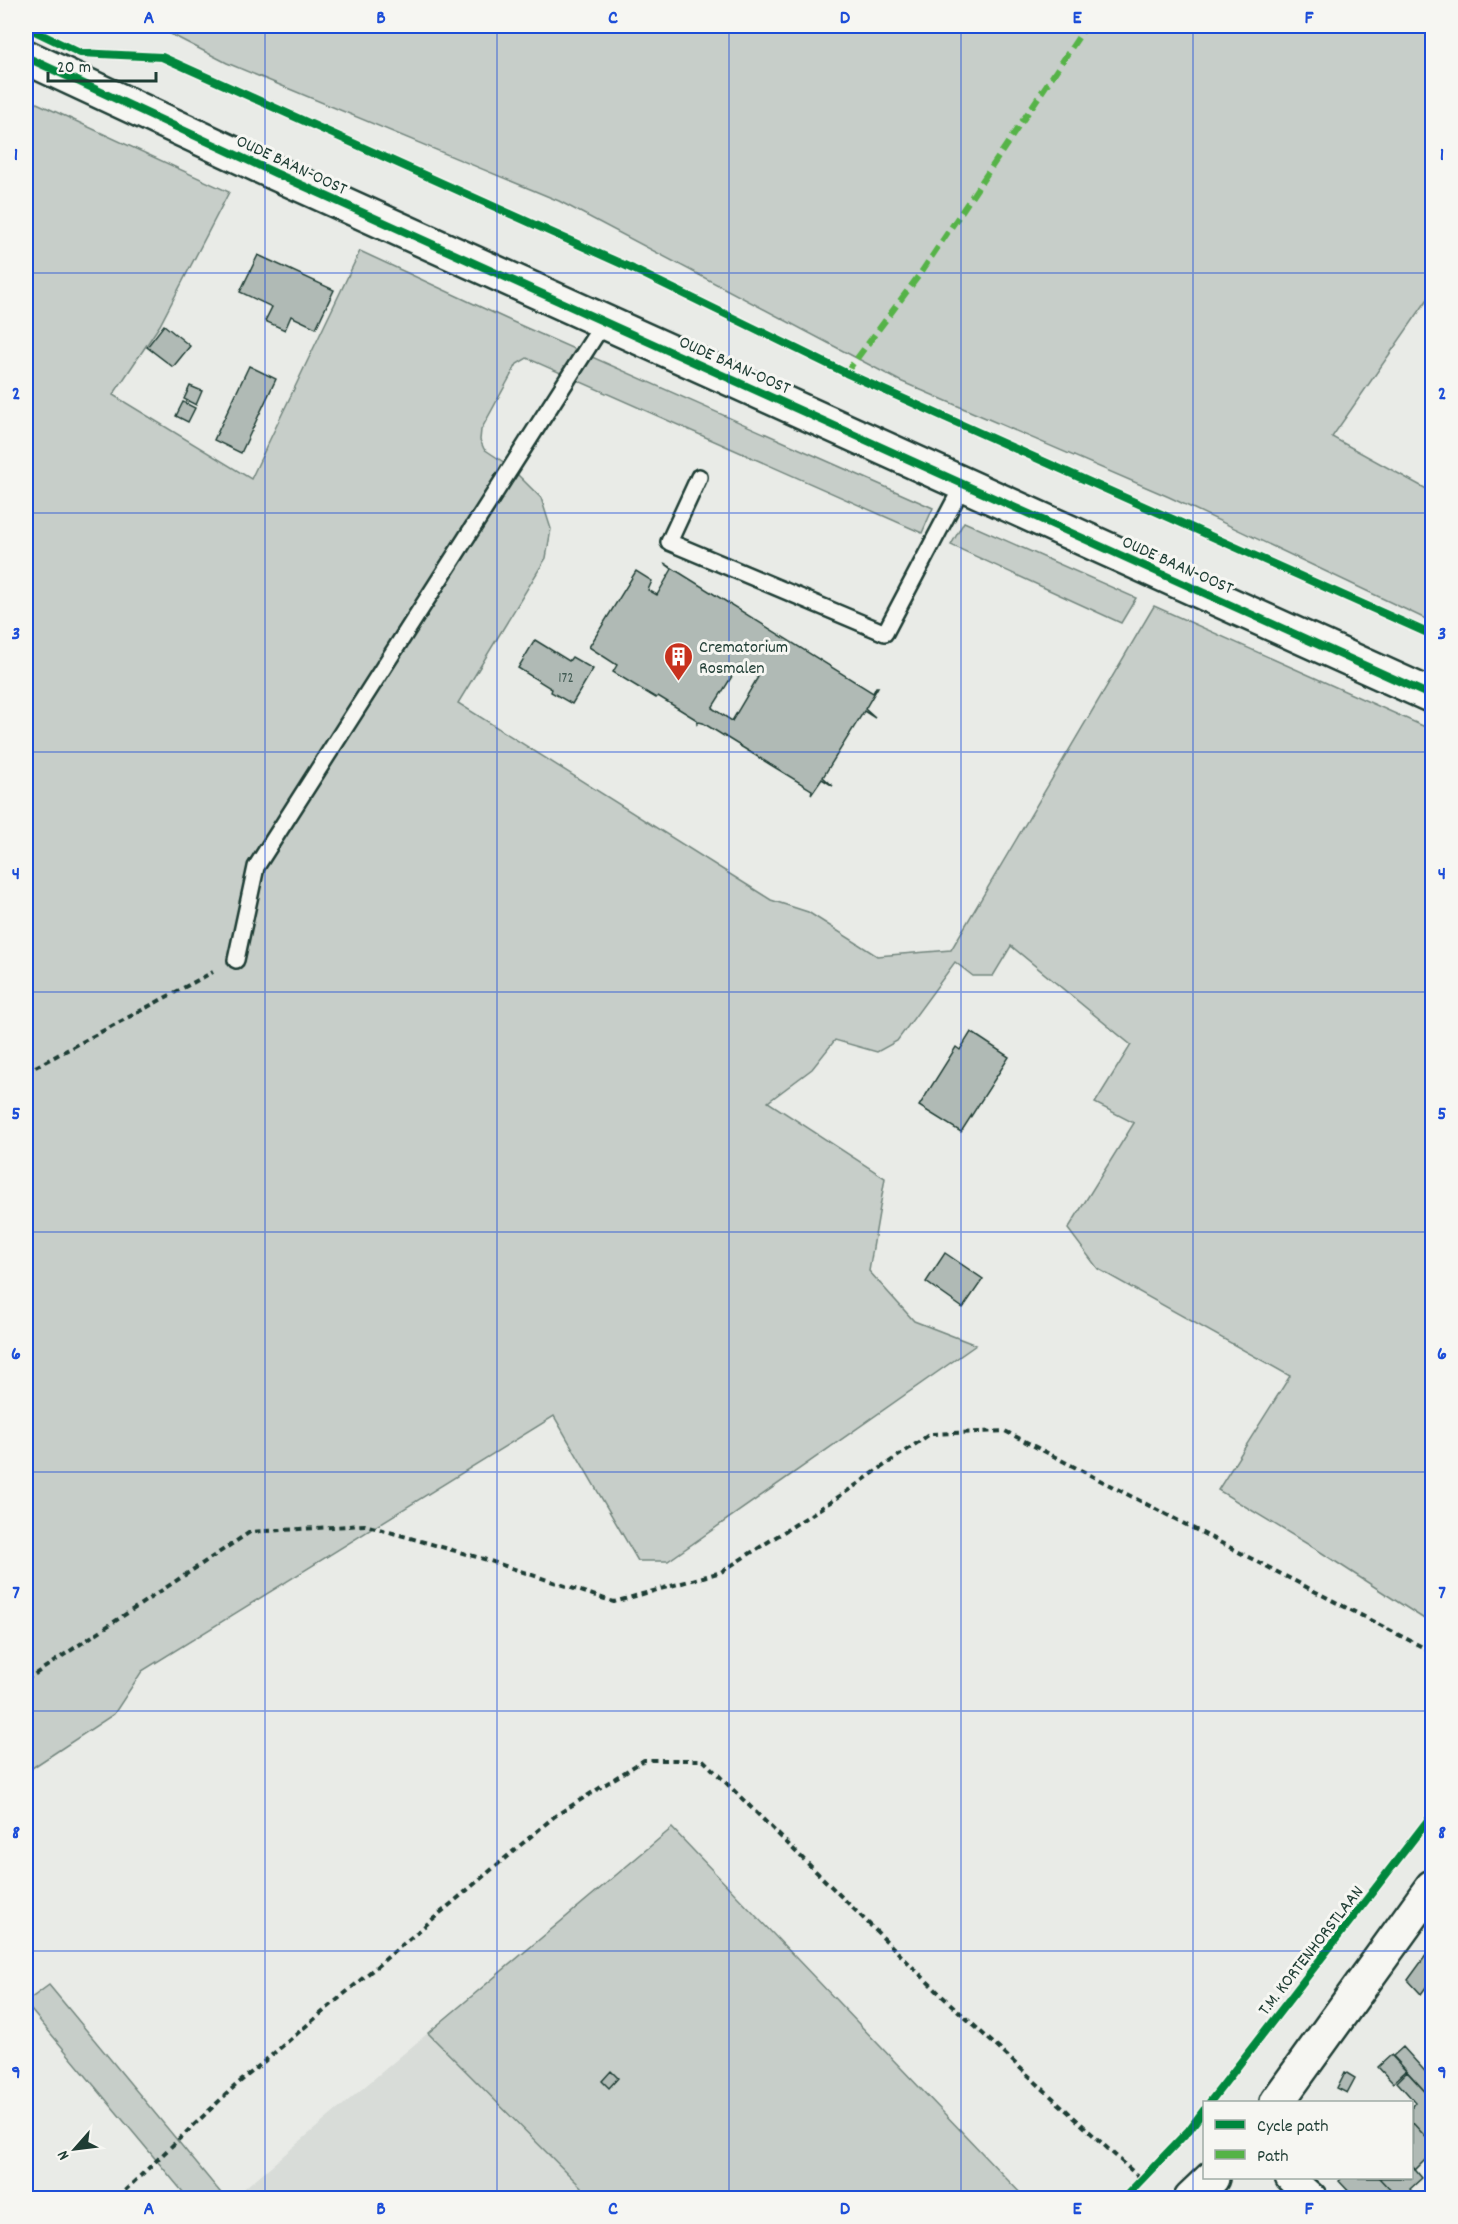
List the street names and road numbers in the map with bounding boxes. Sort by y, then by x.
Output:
street label: OUDE BAAN-OOST [231,130,350,203]
street label: OUDE BAAN-OOST [674,331,794,402]
street label: OUDE BAAN-OOST [1117,531,1237,602]
street label: T.M. KORTENHORSTLAAN [1253,1881,1371,2022]

